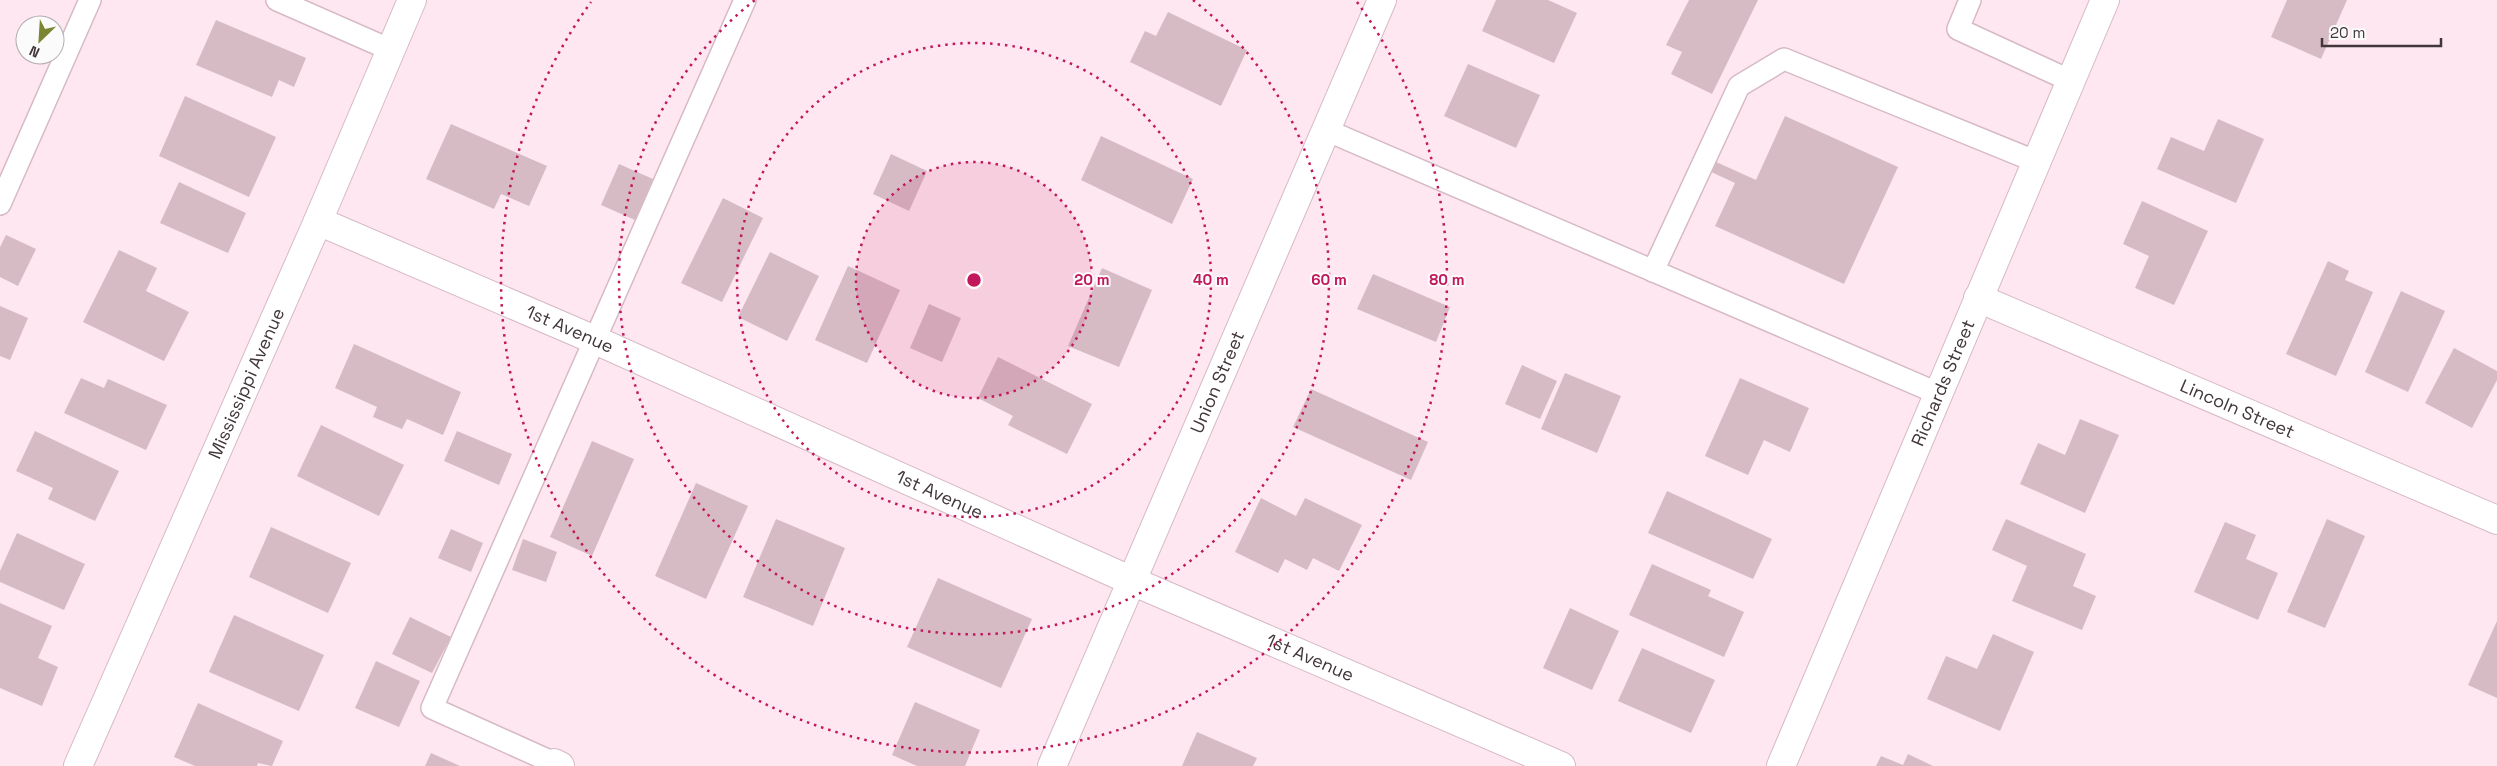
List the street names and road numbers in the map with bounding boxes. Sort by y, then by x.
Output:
street label: 1st Avenue [523,300,617,358]
street label: Mississippi Avenue [203,304,289,462]
street label: Richards Street [1906,316,1980,449]
street label: Union Street [1185,327,1249,437]
street label: Lincoln Street [2177,374,2298,443]
street label: 1st Avenue [892,465,987,524]
street label: 1st Avenue [1263,628,1358,686]

